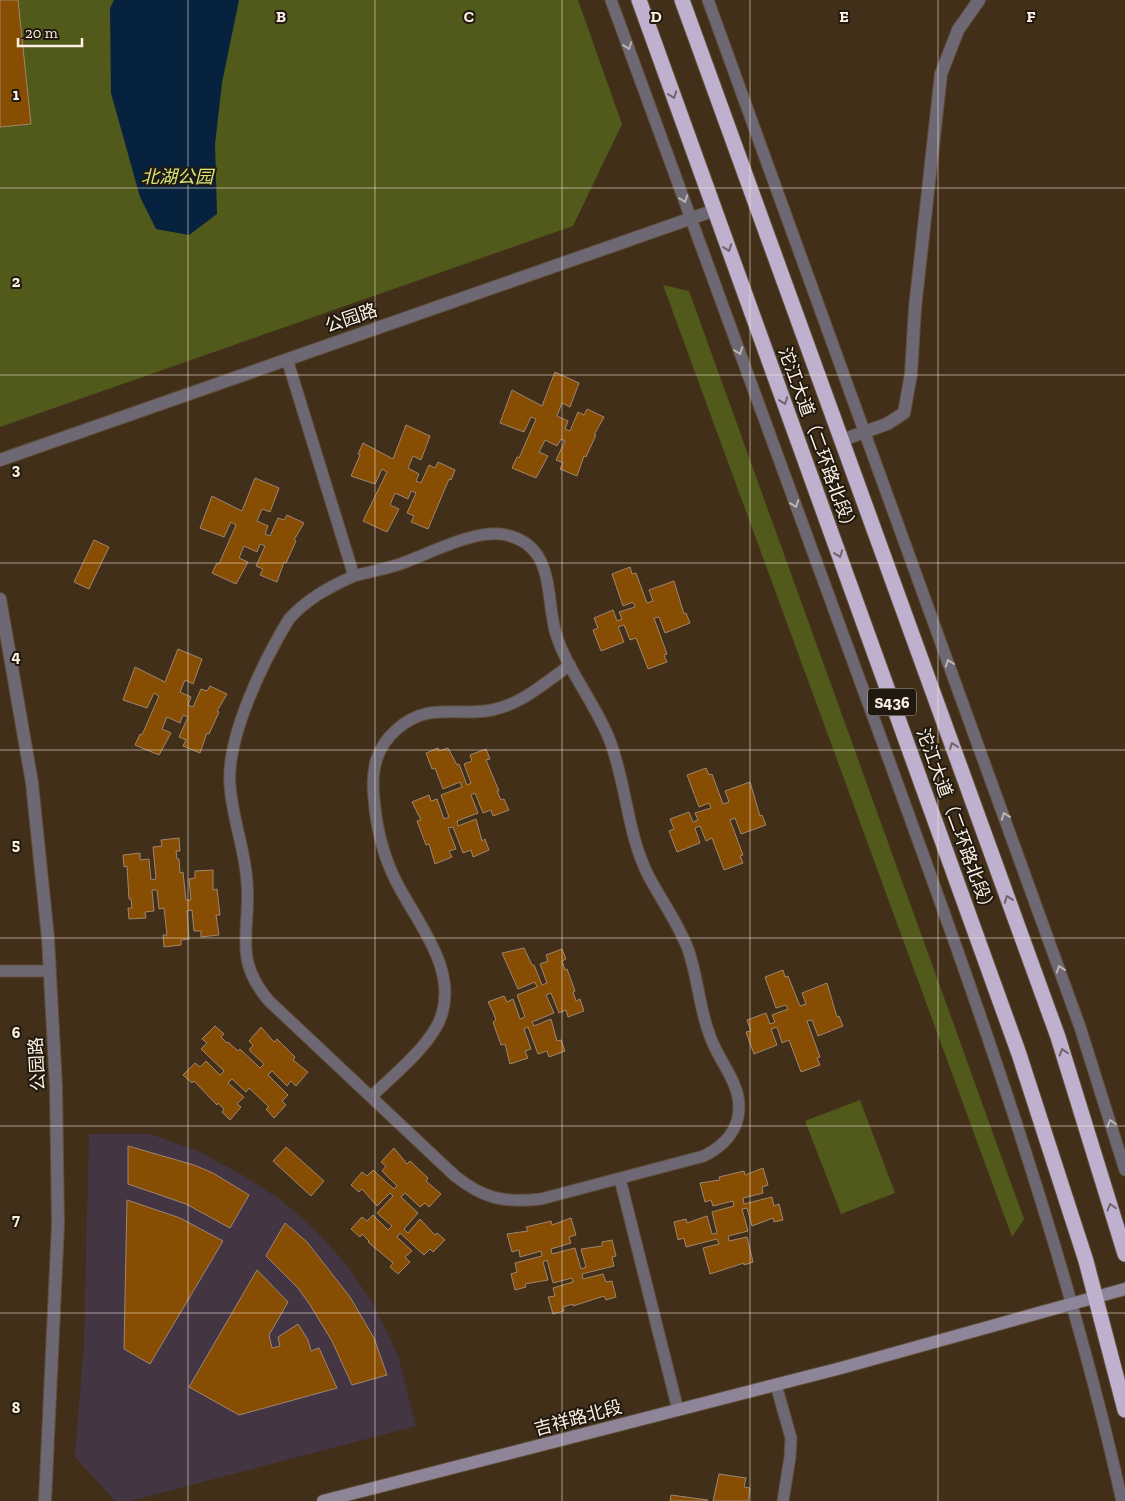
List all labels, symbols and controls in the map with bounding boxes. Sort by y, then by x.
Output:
text: B [276,7,286,26]
text: C [464,7,474,26]
text: D [650,7,662,26]
text: E [839,7,849,26]
text: F [1026,7,1036,26]
scale bar [18,15,81,47]
text: 20 m [25,24,58,42]
one-way arrow [622,41,632,50]
text: 1 [13,85,20,104]
one-way arrow [667,90,677,99]
park label: 北湖公园 [141,166,216,188]
one-way arrow [678,194,688,202]
one-way arrow [722,243,732,252]
text: 2 [12,272,21,291]
street label: 公园路 [322,299,380,337]
street label: 沱江大道（二环路北段） [774,344,862,538]
one-way arrow [733,346,743,355]
one-way arrow [778,396,788,405]
text: 3 [12,460,21,479]
one-way arrow [789,499,799,508]
one-way arrow [833,549,843,557]
text: 4 [11,647,21,666]
one-way arrow [945,659,955,668]
road number: S436 [868,689,916,716]
street label: 沱江大道（二环路北段） [912,725,1000,919]
one-way arrow [949,742,959,751]
one-way arrow [1001,812,1011,821]
text: 5 [12,835,20,854]
one-way arrow [1004,895,1014,903]
one-way arrow [1056,965,1066,974]
text: 6 [12,1023,21,1042]
street label: 公园路 [25,1036,49,1092]
one-way arrow [1058,1048,1068,1056]
one-way arrow [1106,1120,1116,1128]
one-way arrow [1106,1203,1116,1212]
text: 7 [12,1210,20,1229]
street label: 吉祥路北段 [532,1396,624,1440]
text: 8 [12,1398,21,1417]

